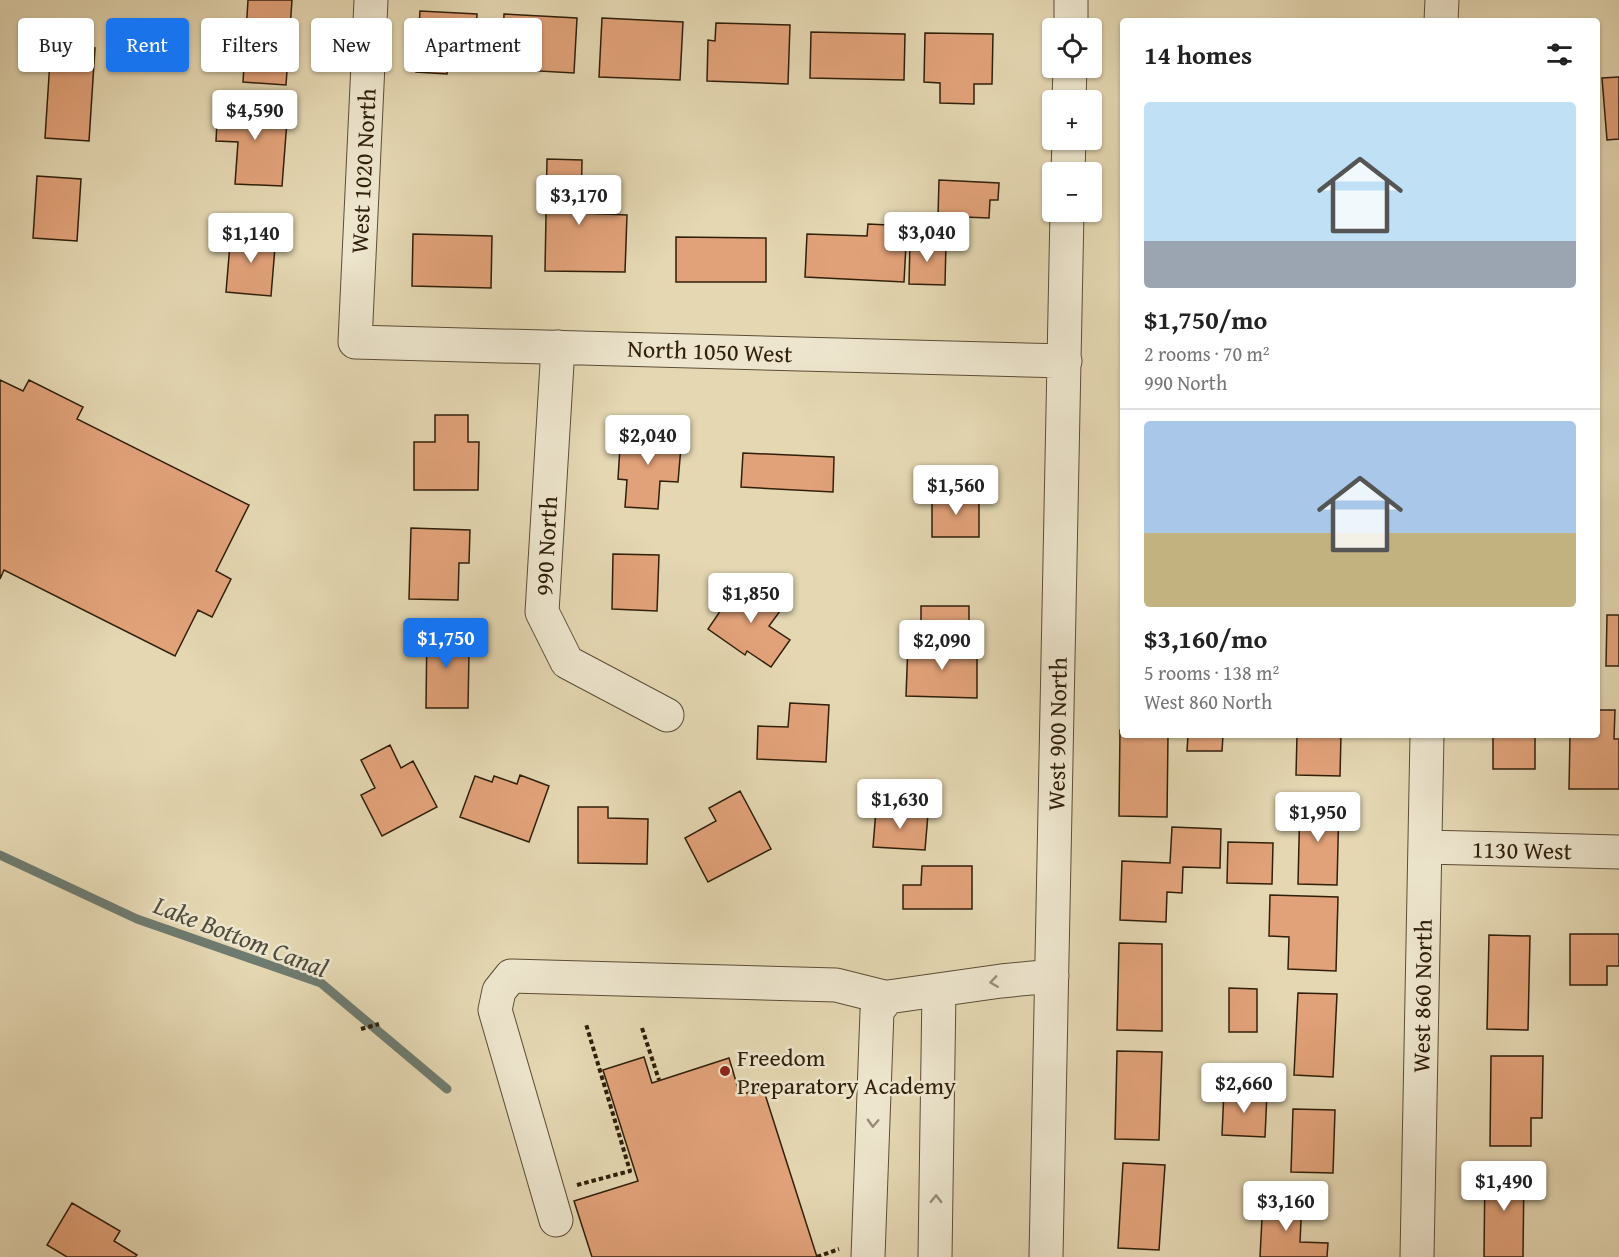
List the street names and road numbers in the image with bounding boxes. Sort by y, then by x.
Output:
street label: West 1020 North [341,87,385,254]
street label: North 1050 West [627,331,794,371]
street label: 990 North [526,495,566,597]
street label: West 900 North [1038,656,1076,811]
street label: 1130 West [1472,832,1573,868]
street label: West 860 North [1403,918,1441,1073]

